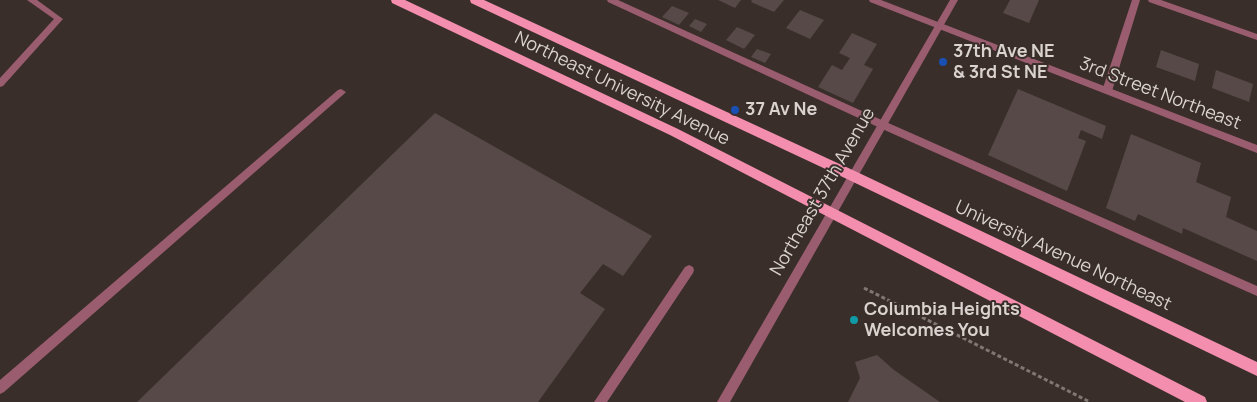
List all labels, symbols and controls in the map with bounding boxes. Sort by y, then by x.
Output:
street label: Northeast University Avenue [511,28,733,150]
place label: 37th Ave NE & 3rd St NE [953,41,1055,84]
street label: 3rd Street Northeast [1076,53,1244,135]
marker: 37th Ave NE & 3rd St NE [937,56,949,68]
place label: 37 Av Ne [745,99,817,121]
marker: 37 Av Ne [729,104,741,116]
street label: Northeast 37th Avenue [766,104,880,280]
street label: University Avenue Northeast [951,196,1175,316]
place label: Columbia Heights Welcomes You [864,299,1020,342]
marker: Columbia Heights Welcomes You [848,314,860,326]

